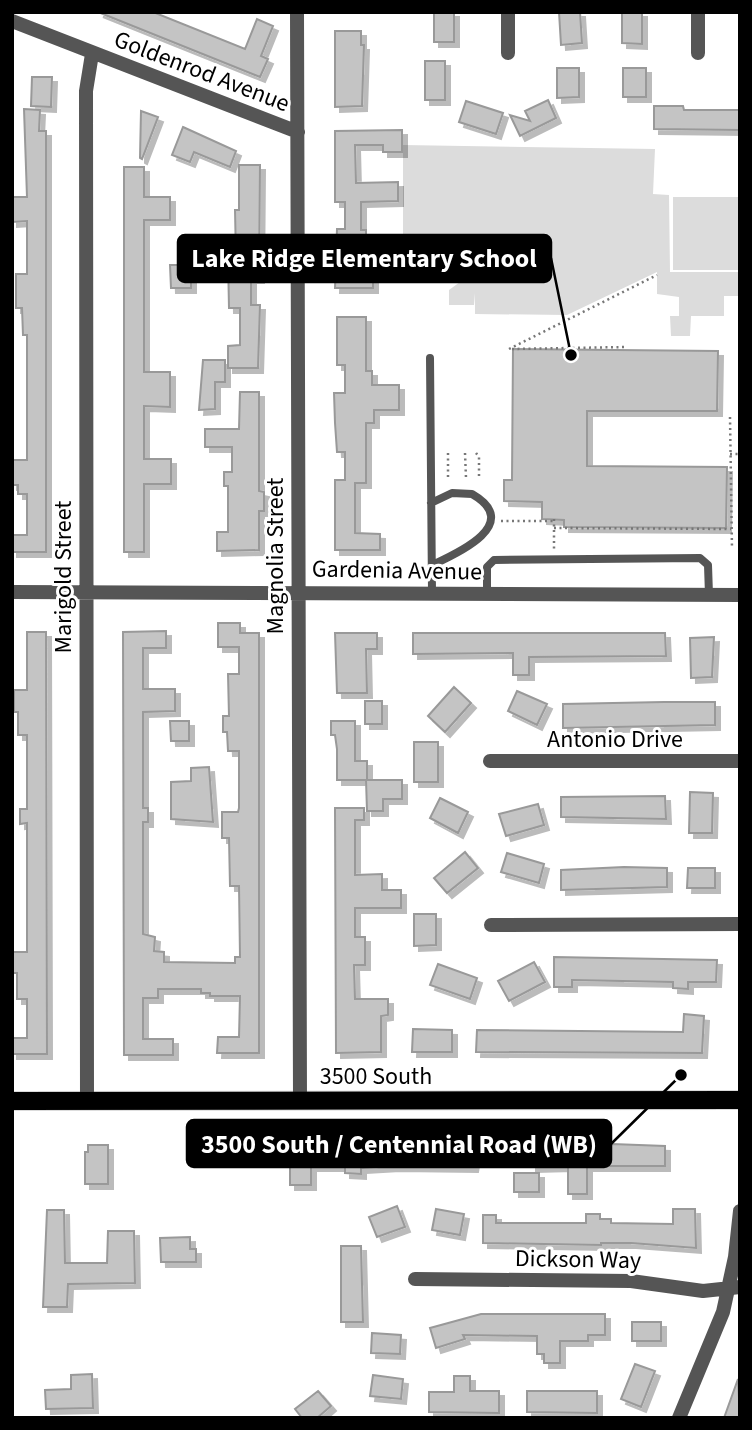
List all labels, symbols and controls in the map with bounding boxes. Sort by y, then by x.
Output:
street label: Goldenrod Avenue [109,22,295,121]
callout: Lake Ridge Elementary School [178,235,551,282]
text: Lake Ridge Elementary School [191,240,537,277]
street label: Magnolia Street [258,478,293,634]
street label: Marigold Street [46,501,81,653]
street label: Gardenia Avenue [312,552,482,589]
street label: Antonio Drive [547,722,683,757]
street label: 3500 South [320,1059,432,1094]
callout: 3500 South / Centennial Road (WB) [187,1120,611,1167]
text: 3500 South / Centennial Road (WB) [201,1126,597,1163]
street label: Dickson Way [515,1241,641,1278]

